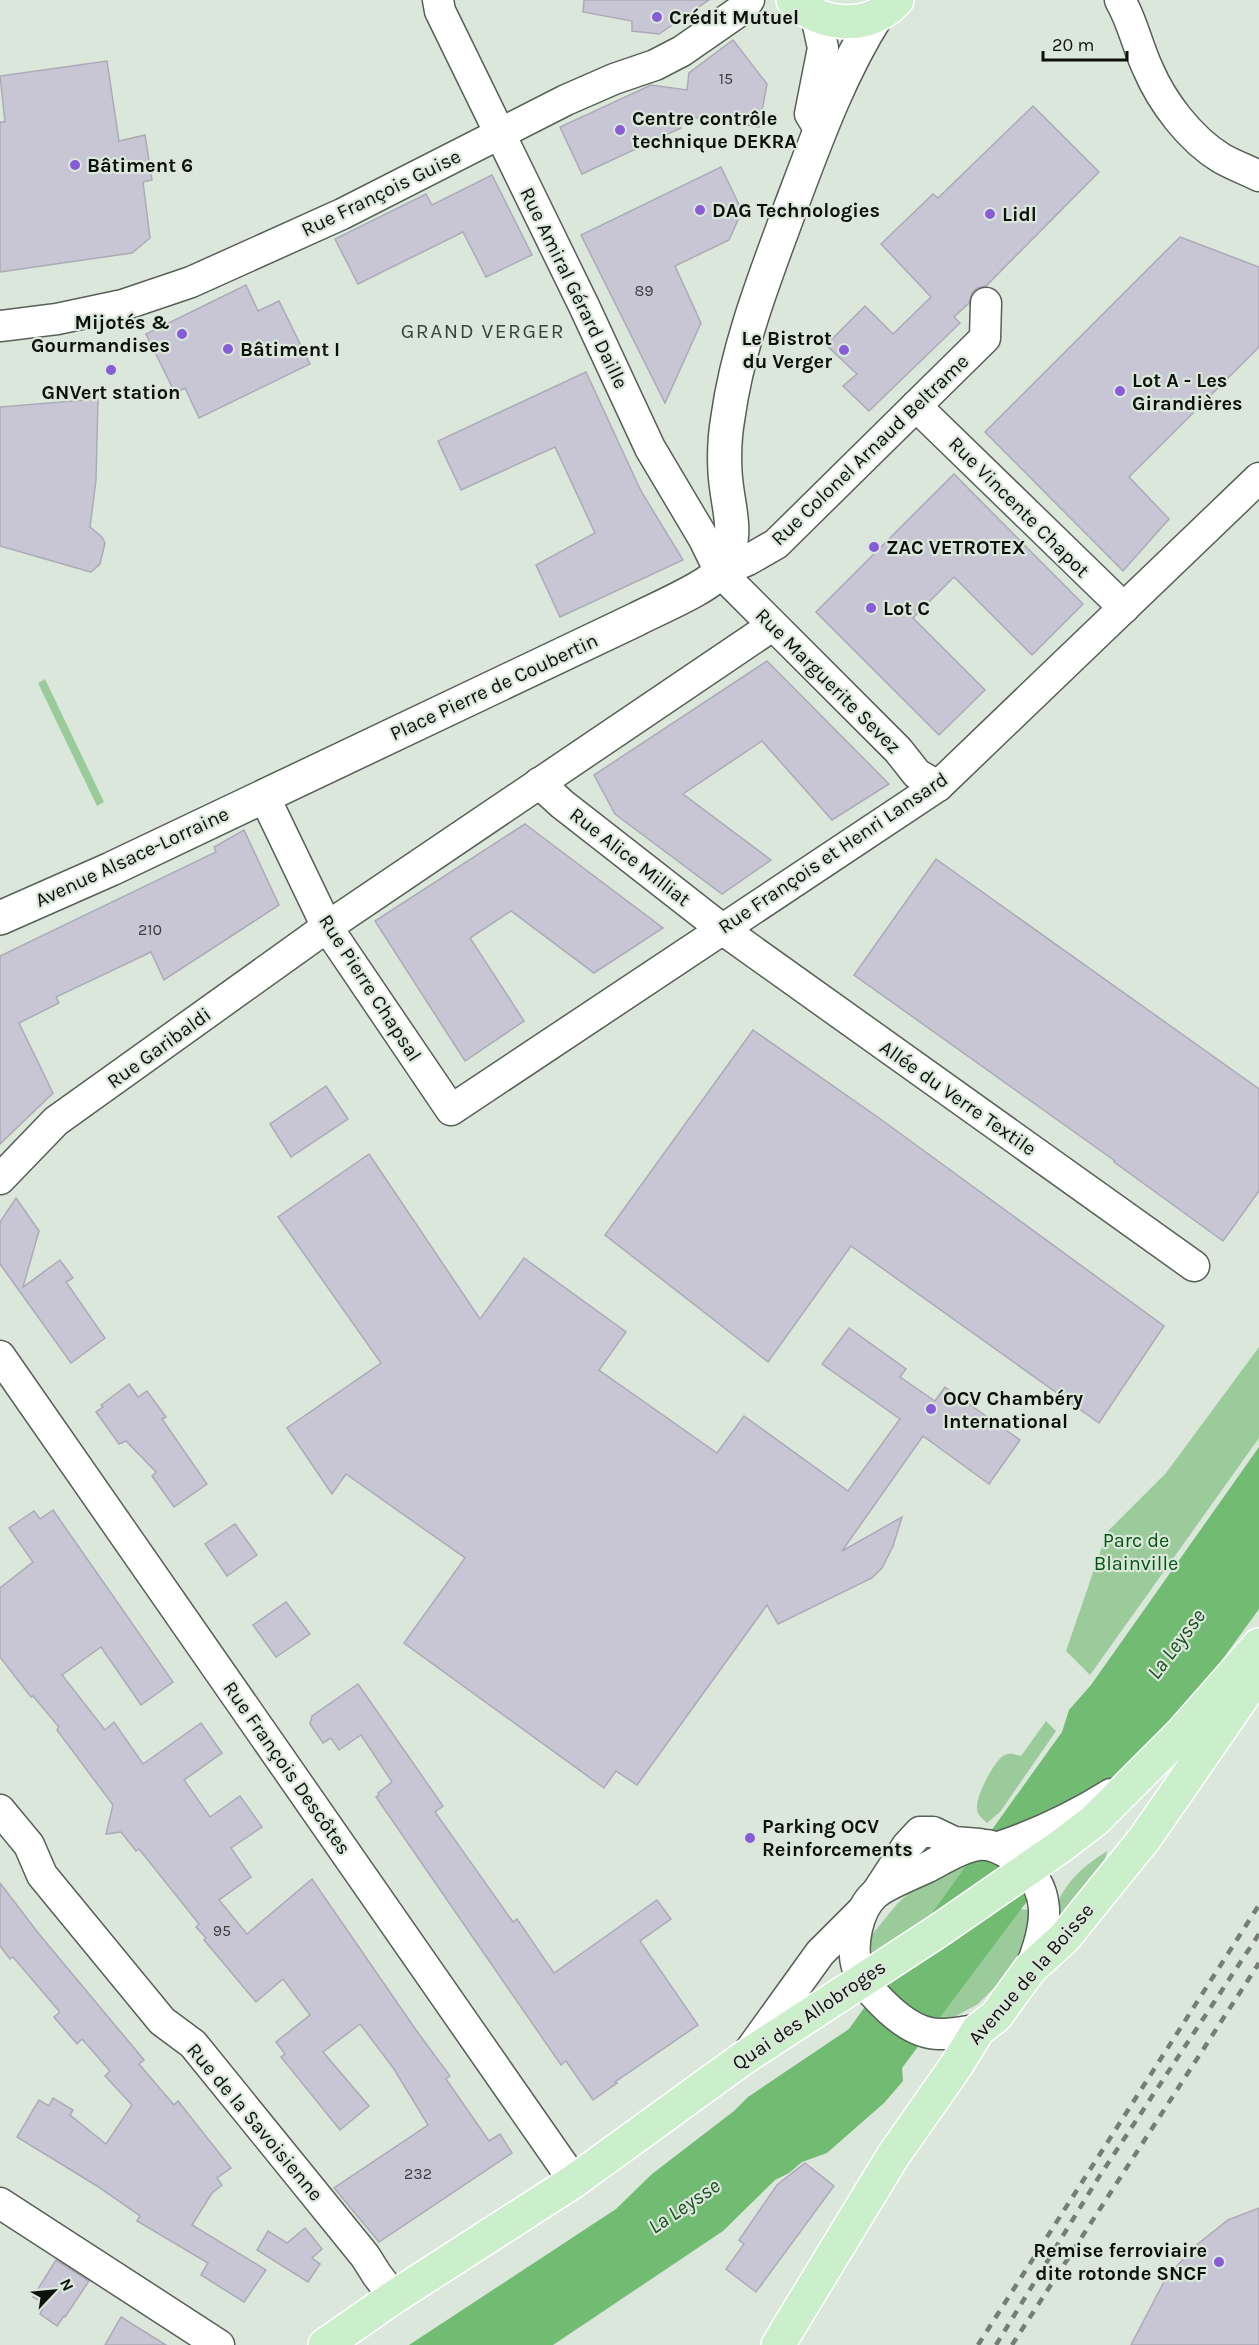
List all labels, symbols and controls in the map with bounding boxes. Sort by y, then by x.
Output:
place label: Crédit Mutuel [669,6,799,29]
marker: Crédit Mutuel [650,10,664,24]
scale bar [1043,24,1127,62]
text: 20 m [1052,34,1094,56]
house number: 15 [719,69,733,88]
place label: Centre contrôle technique DEKRA [632,107,797,153]
marker: Centre contrôle technique DEKRA [613,123,627,137]
street label: Rue François Guise [298,144,464,242]
place label: Bâtiment 6 [87,154,193,177]
marker: Bâtiment 6 [68,158,82,172]
street label: Rue Amiral Gérard Daille [515,184,633,392]
place label: DAG Technologies [712,199,880,222]
marker: DAG Technologies [693,203,707,217]
place label: Lidl [1002,203,1037,226]
marker: Lidl [983,207,997,221]
house number: 89 [634,281,654,300]
place label: Mijotés & Gourmandises [31,311,170,357]
district label: GRAND VERGER [401,319,565,343]
marker: Mijotés & Gourmandises [175,327,189,341]
place label: Le Bistrot du Verger [741,327,832,373]
place label: Bâtiment I [240,338,340,361]
marker: Bâtiment I [221,342,235,356]
marker: Le Bistrot du Verger [837,343,851,357]
street label: Rue Colonel Arnaud Beltrame [767,350,973,550]
marker: GNVert station [104,363,118,377]
place label: Lot A - Les Girandières [1132,369,1243,415]
place label: GNVert station [42,381,180,404]
marker: Lot A - Les Girandières [1113,384,1127,398]
street label: Rue Vincente Chapot [944,432,1094,582]
place label: ZAC VETROTEX [886,536,1026,559]
marker: ZAC VETROTEX [867,540,881,554]
place label: Lot C [883,597,930,620]
marker: Lot C [864,601,878,615]
street label: Rue Marguerite Sevez [751,604,905,758]
street label: Place Pierre de Coubertin [386,629,602,745]
street label: Rue François et Henri Lansard [714,767,952,939]
street label: Avenue Alsace-Lorraine [32,802,232,912]
street label: Rue Alice Milliat [565,803,695,911]
street label: Rue Pierre Chapsal [314,910,426,1066]
house number: 210 [138,920,162,939]
street label: Rue Garibaldi [103,1003,215,1093]
street label: Allée du Verre Textile [875,1035,1041,1161]
place label: OCV Chambéry International [943,1387,1083,1433]
marker: OCV Chambéry International [924,1402,938,1416]
park label: Parc de Blainville [1094,1529,1178,1575]
water label: La Leysse [1142,1604,1210,1684]
street label: Rue François Descôtes [218,1677,356,1859]
place label: Parking OCV Reinforcements [762,1815,913,1861]
marker: Parking OCV Reinforcements [743,1831,757,1845]
street label: Avenue de la Boisse [963,1899,1099,2049]
house number: 95 [213,1921,231,1940]
street label: Quai des Allobroges [728,1955,890,2075]
street label: Rue de la Savoisienne [182,2038,328,2206]
house number: 232 [404,2164,432,2183]
water label: La Leysse [644,2173,725,2239]
place label: Remise ferroviaire dite rotonde SNCF [1033,2239,1207,2285]
marker: Remise ferroviaire dite rotonde SNCF [1212,2255,1226,2269]
north arrow [24,2261,84,2321]
text: N [56,2275,78,2294]

